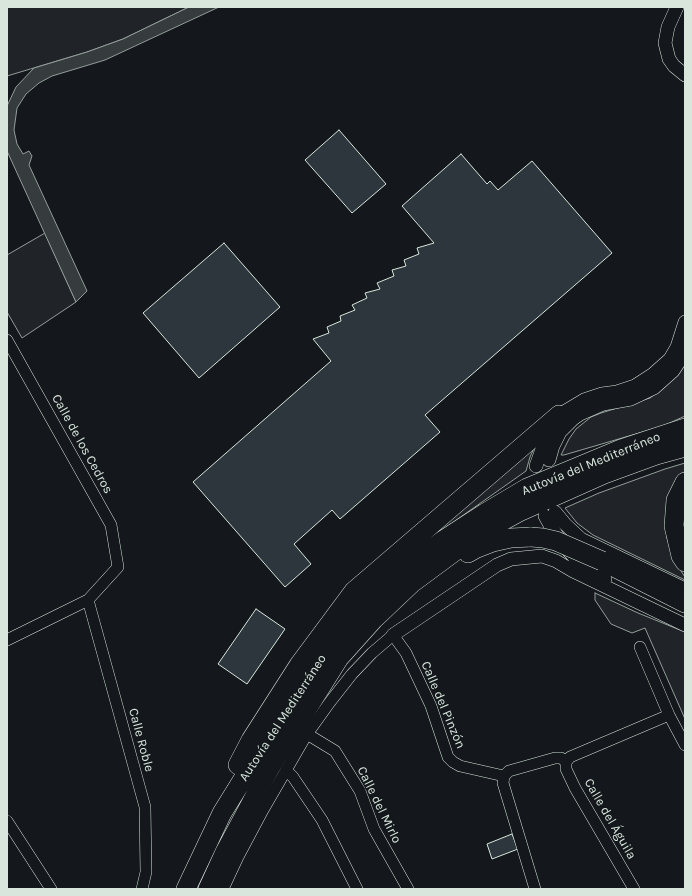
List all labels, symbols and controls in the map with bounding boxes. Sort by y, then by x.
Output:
street label: Calle de los Cedros [48,392,116,496]
street label: Autovía del Mediterráneo [519,429,663,499]
street label: Autovía del Mediterráneo [236,652,330,784]
street label: Calle del Pinzón [418,659,468,751]
street label: Calle Roble [125,706,157,774]
street label: Calle del Mirlo [354,764,404,846]
street label: Calle del Águila [581,776,639,862]

